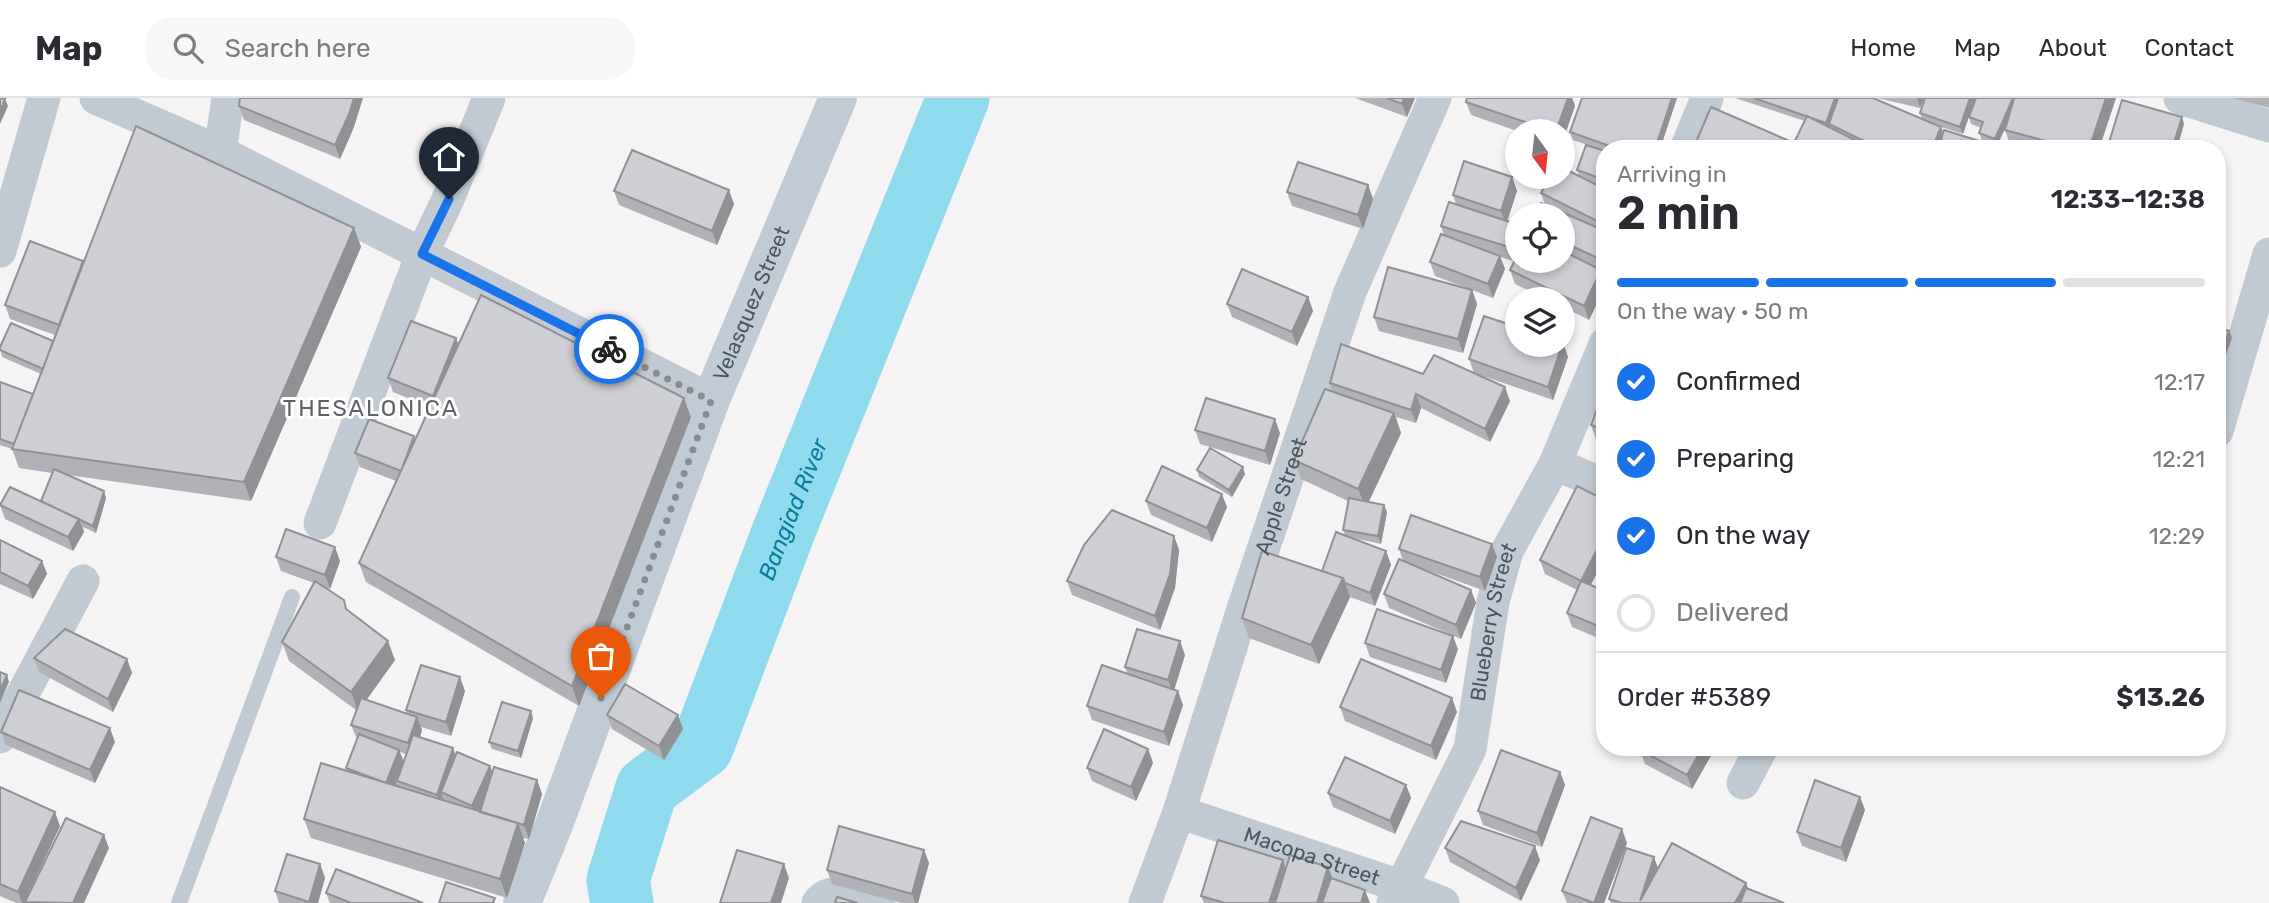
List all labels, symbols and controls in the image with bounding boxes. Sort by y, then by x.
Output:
search box [145,17,635,80]
text: Map [35,29,103,68]
icon: search [169,29,207,67]
text: Search here [225,33,370,64]
text: Home [1850,34,1916,62]
text: Map [1954,34,2001,62]
text: About [2039,34,2107,62]
text: Contact [2145,34,2234,62]
north arrow [1505,119,1575,189]
map controls [1505,119,1575,357]
pin [419,127,479,199]
icon: home [430,138,468,176]
text: Arriving in [1617,160,1727,188]
text: 12:33–12:38 [2051,184,2205,215]
text: 2 min [1617,186,1740,241]
button: locate [1505,203,1575,273]
street label: Velasquez Street [708,222,795,384]
button: layers [1505,287,1575,357]
text: On the way · 50 m [1617,297,1808,325]
courier [574,314,644,384]
icon: bike [590,330,628,368]
icon: check [1617,363,1655,401]
text: Confirmed [1676,366,1801,397]
text: 12:17 [2154,368,2205,396]
district label: THESALONICA [283,394,459,422]
water label: Bangiad River [753,433,834,584]
street label: Apple Street [1249,434,1312,558]
icon: check [1617,440,1655,478]
text: Preparing [1676,443,1794,474]
text: 12:21 [2152,445,2205,473]
icon: check [1617,517,1655,555]
text: On the way [1676,520,1810,551]
text: 12:29 [2149,522,2205,550]
street label: Blueberry Street [1465,538,1521,703]
text: Delivered [1676,597,1789,628]
pin [571,626,631,698]
icon: bag [582,637,620,675]
text: Order #5389 [1617,682,1771,713]
text: $13.26 [2116,682,2205,713]
street label: Macopa Street [1241,822,1383,890]

